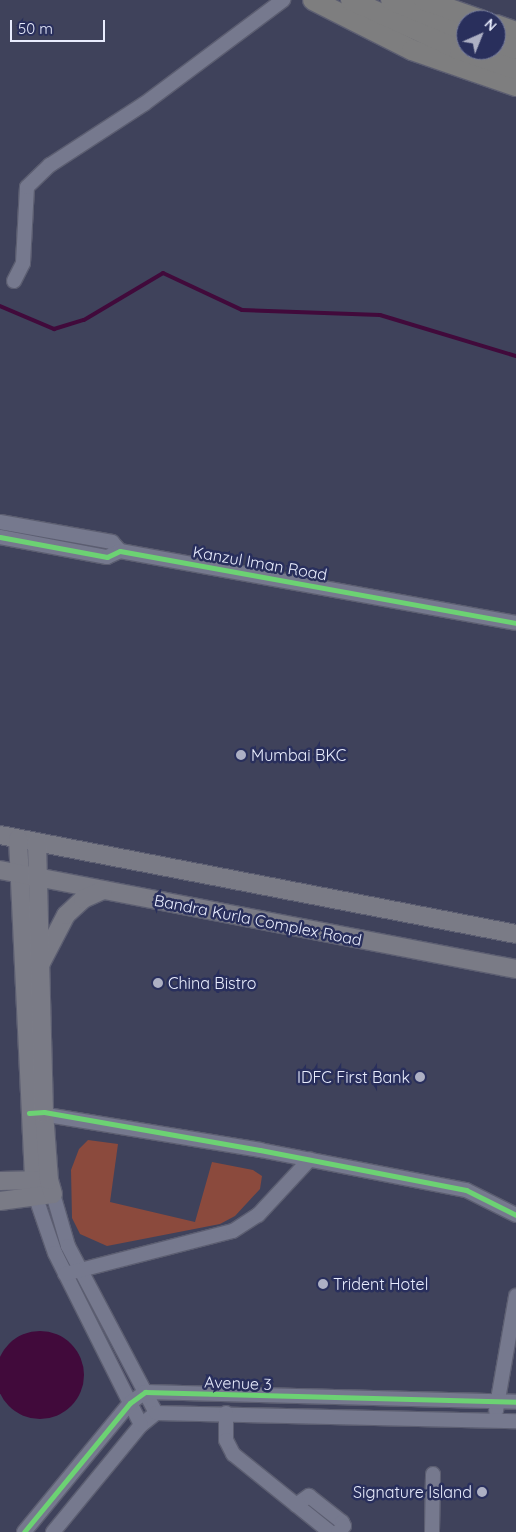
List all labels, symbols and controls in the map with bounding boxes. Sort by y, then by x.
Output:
scale bar [12,10,108,42]
north arrow [456,10,506,60]
text: N [481,15,501,35]
text: 50 m [18,19,53,38]
street label: Kanzul Iman Road [191,542,329,584]
place label: Mumbai BKC [251,745,346,765]
marker: Mumbai BKC [235,749,247,761]
street label: Bandra Kurla Complex Road [152,890,364,950]
place label: China Bistro [168,973,257,993]
marker: China Bistro [152,977,164,989]
place label: IDFC First Bank [297,1067,410,1087]
marker: IDFC First Bank [414,1071,426,1083]
place label: Trident Hotel [333,1274,428,1294]
marker: Trident Hotel [317,1278,329,1290]
street label: Avenue 3 [204,1372,272,1394]
place label: Signature Island [353,1482,472,1502]
marker: Signature Island [476,1486,488,1498]

